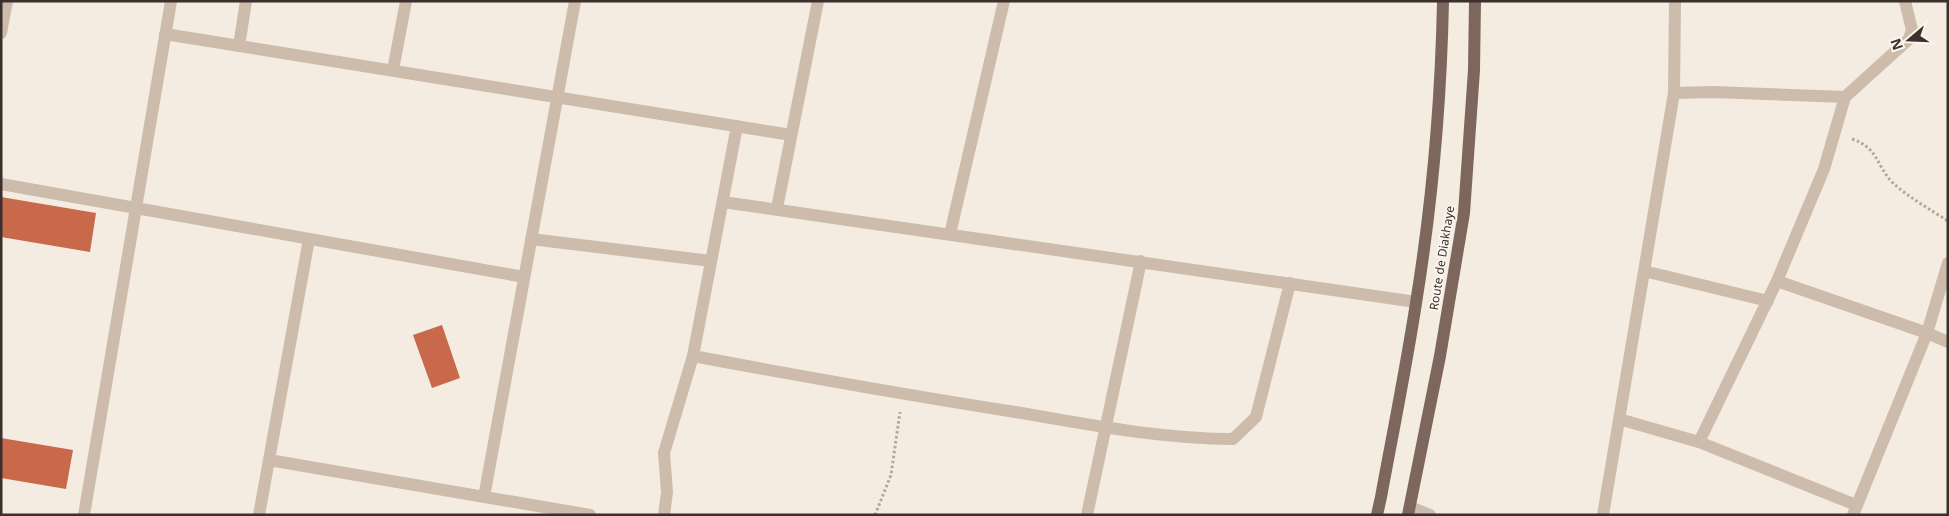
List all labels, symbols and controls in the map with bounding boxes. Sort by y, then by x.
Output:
north arrow [1884,15,1934,65]
text: N [1885,36,1907,53]
street label: Route de Diakhaye [1425,204,1458,311]

